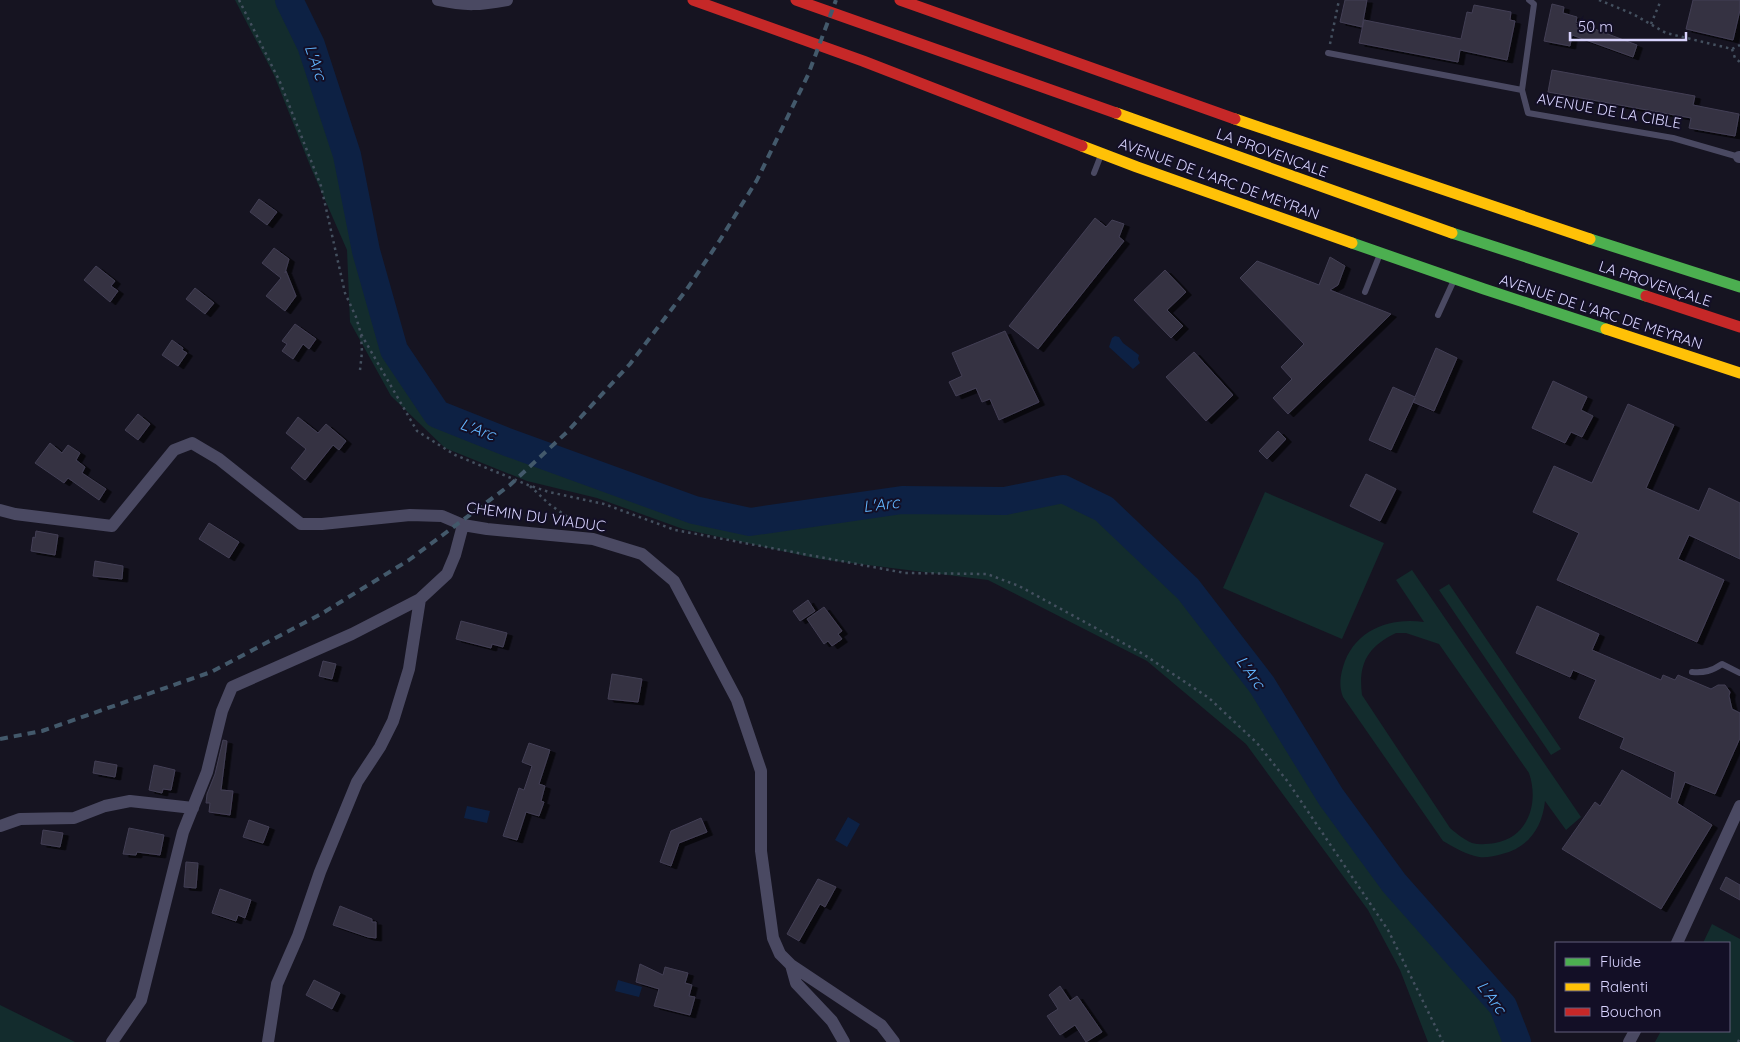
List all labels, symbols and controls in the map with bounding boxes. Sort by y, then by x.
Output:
scale bar [1570,10,1686,42]
text: 50 m [1578,17,1613,36]
water label: L'Arc [301,42,332,84]
street label: AVENUE DE LA CIBLE [1536,88,1683,133]
street label: LA PROVENÇALE [1214,124,1331,182]
street label: AVENUE DE L'ARC DE MEYRAN [1116,133,1322,224]
street label: LA PROVENÇALE [1596,256,1714,311]
street label: AVENUE DE L'ARC DE MEYRAN [1497,270,1705,353]
water label: L'Arc [458,413,500,445]
water label: L'Arc [862,492,902,516]
street label: CHEMIN DU VIADUC [465,497,607,536]
water label: L'Arc [1232,652,1271,694]
legend [1555,942,1730,1032]
text: Fluide [1600,952,1641,971]
water label: L'Arc [1473,977,1512,1019]
text: Ralenti [1600,977,1648,996]
text: Bouchon [1600,1002,1661,1021]

